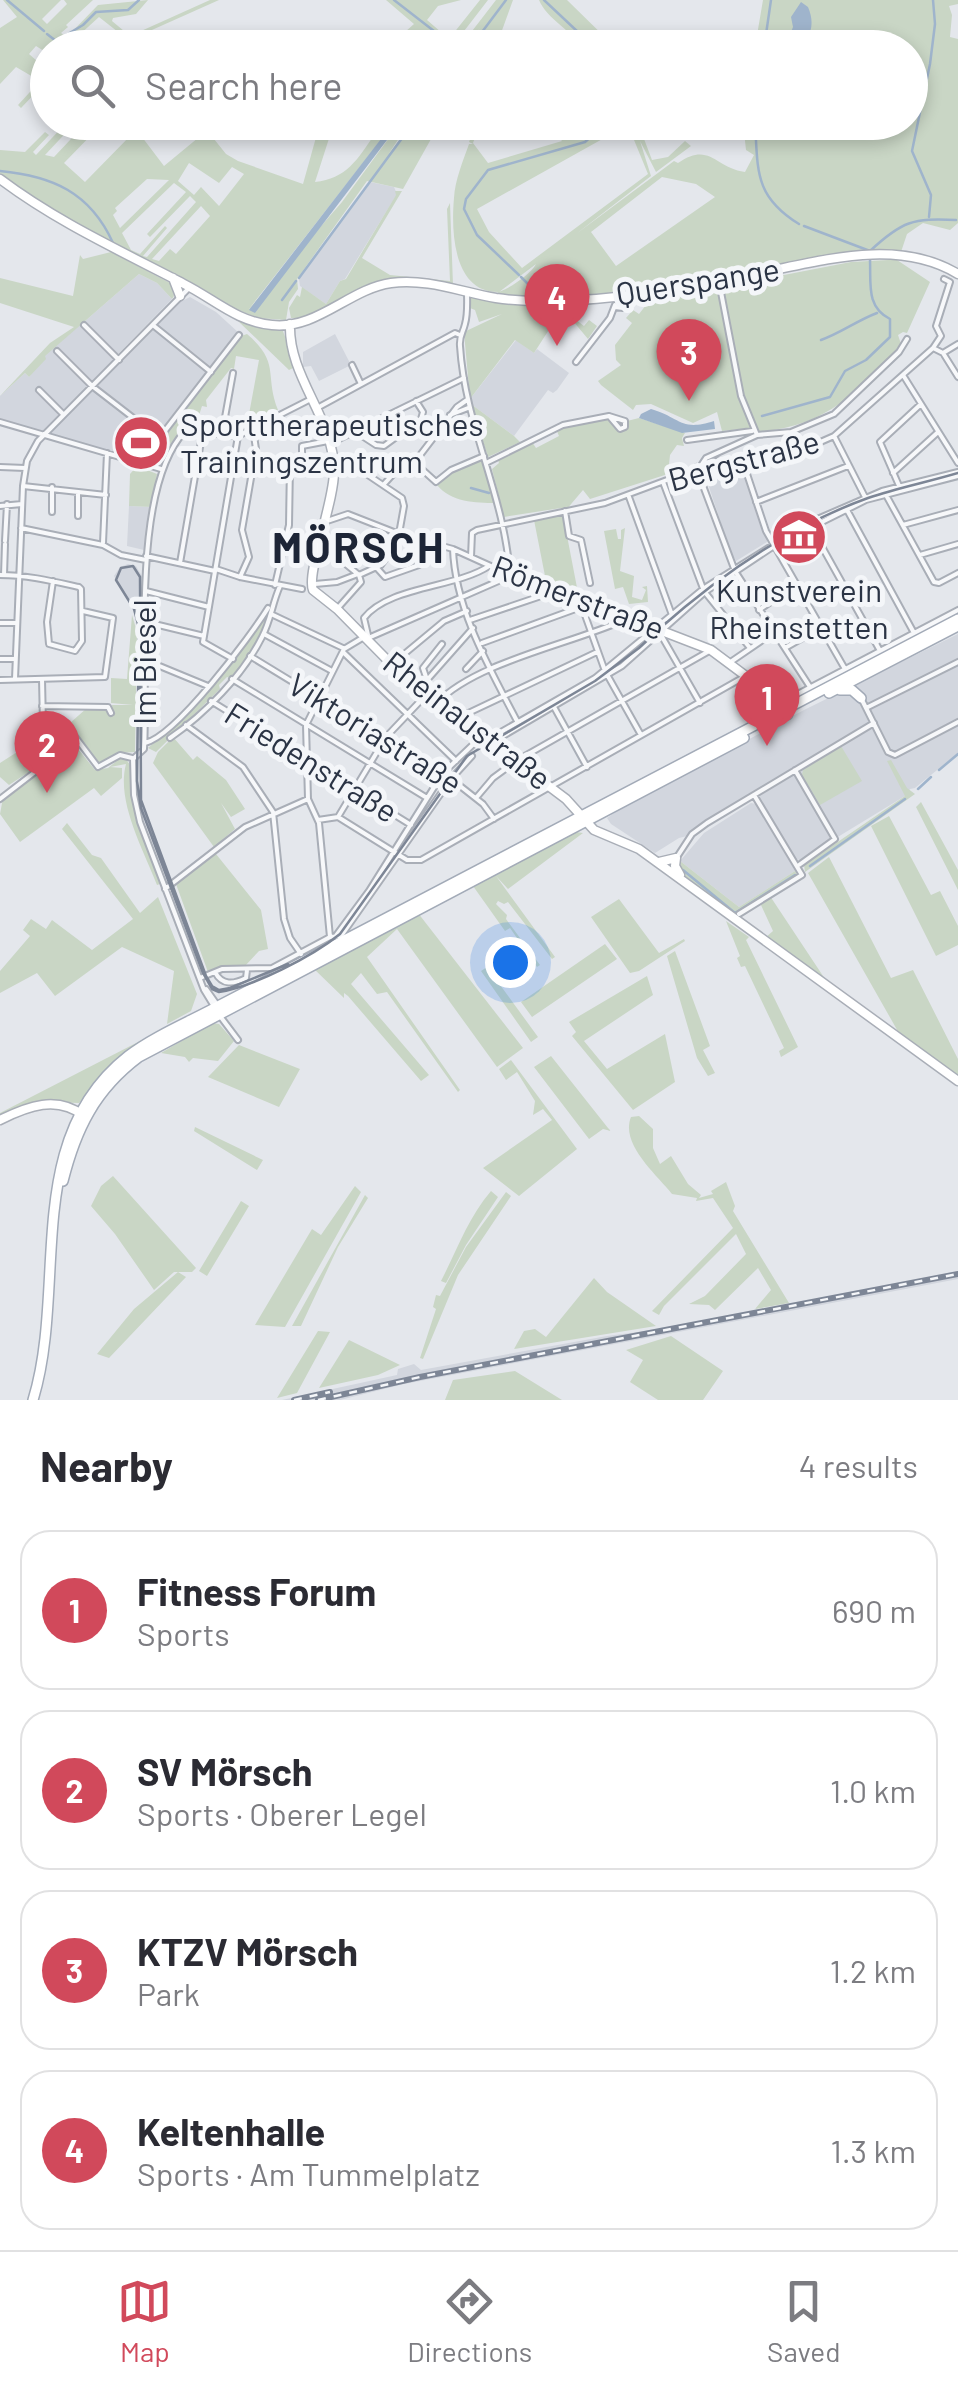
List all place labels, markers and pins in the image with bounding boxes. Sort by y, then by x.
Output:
pin: 4 [524,264,590,346]
pin: 3 [656,318,722,401]
place label: Sporttherapeutisches Trainingszentrum [180,404,484,479]
sports icon: Sporttherapeutisches Trainingszentrum [111,413,171,473]
museum icon: Kunstverein Rheinstetten [769,507,829,567]
place label: Kunstverein Rheinstetten [709,570,889,645]
pin: 1 [734,664,800,746]
pin: 2 [15,710,80,793]

